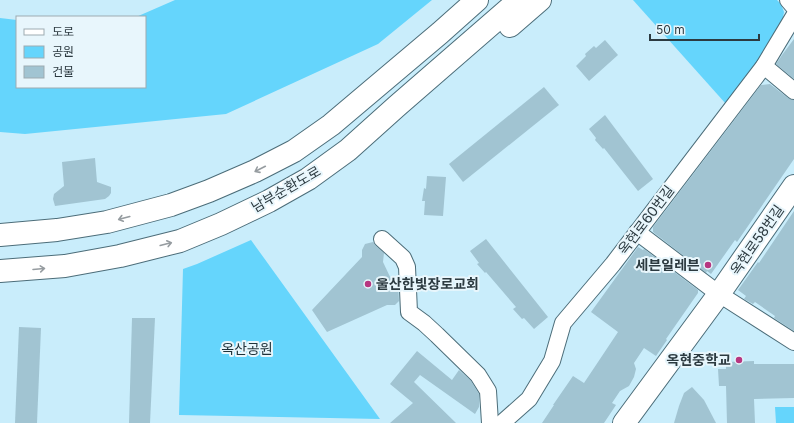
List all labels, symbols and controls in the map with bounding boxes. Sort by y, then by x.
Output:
legend [16,16,146,88]
scale bar [650,16,759,42]
text: 50 m [656,22,685,37]
text: 도로 [52,24,74,39]
text: 공원 [52,44,74,59]
text: 건물 [52,64,74,79]
street label: 남부순환도로 [248,162,324,215]
one-way arrow [254,166,266,173]
street label: 옥현로60번길 [614,182,677,258]
street label: 옥현로58번길 [726,201,787,278]
one-way arrow [118,214,131,222]
one-way arrow [160,240,173,248]
place label: 세븐일레븐 [636,256,700,273]
marker: 세븐일레븐 [703,260,713,270]
one-way arrow [32,265,45,272]
place label: 울산한빛장로교회 [376,275,479,292]
marker: 울산한빛장로교회 [363,279,373,289]
park label: 옥산공원 [221,340,273,357]
place label: 옥현중학교 [667,351,731,368]
marker: 옥현중학교 [734,355,744,365]

